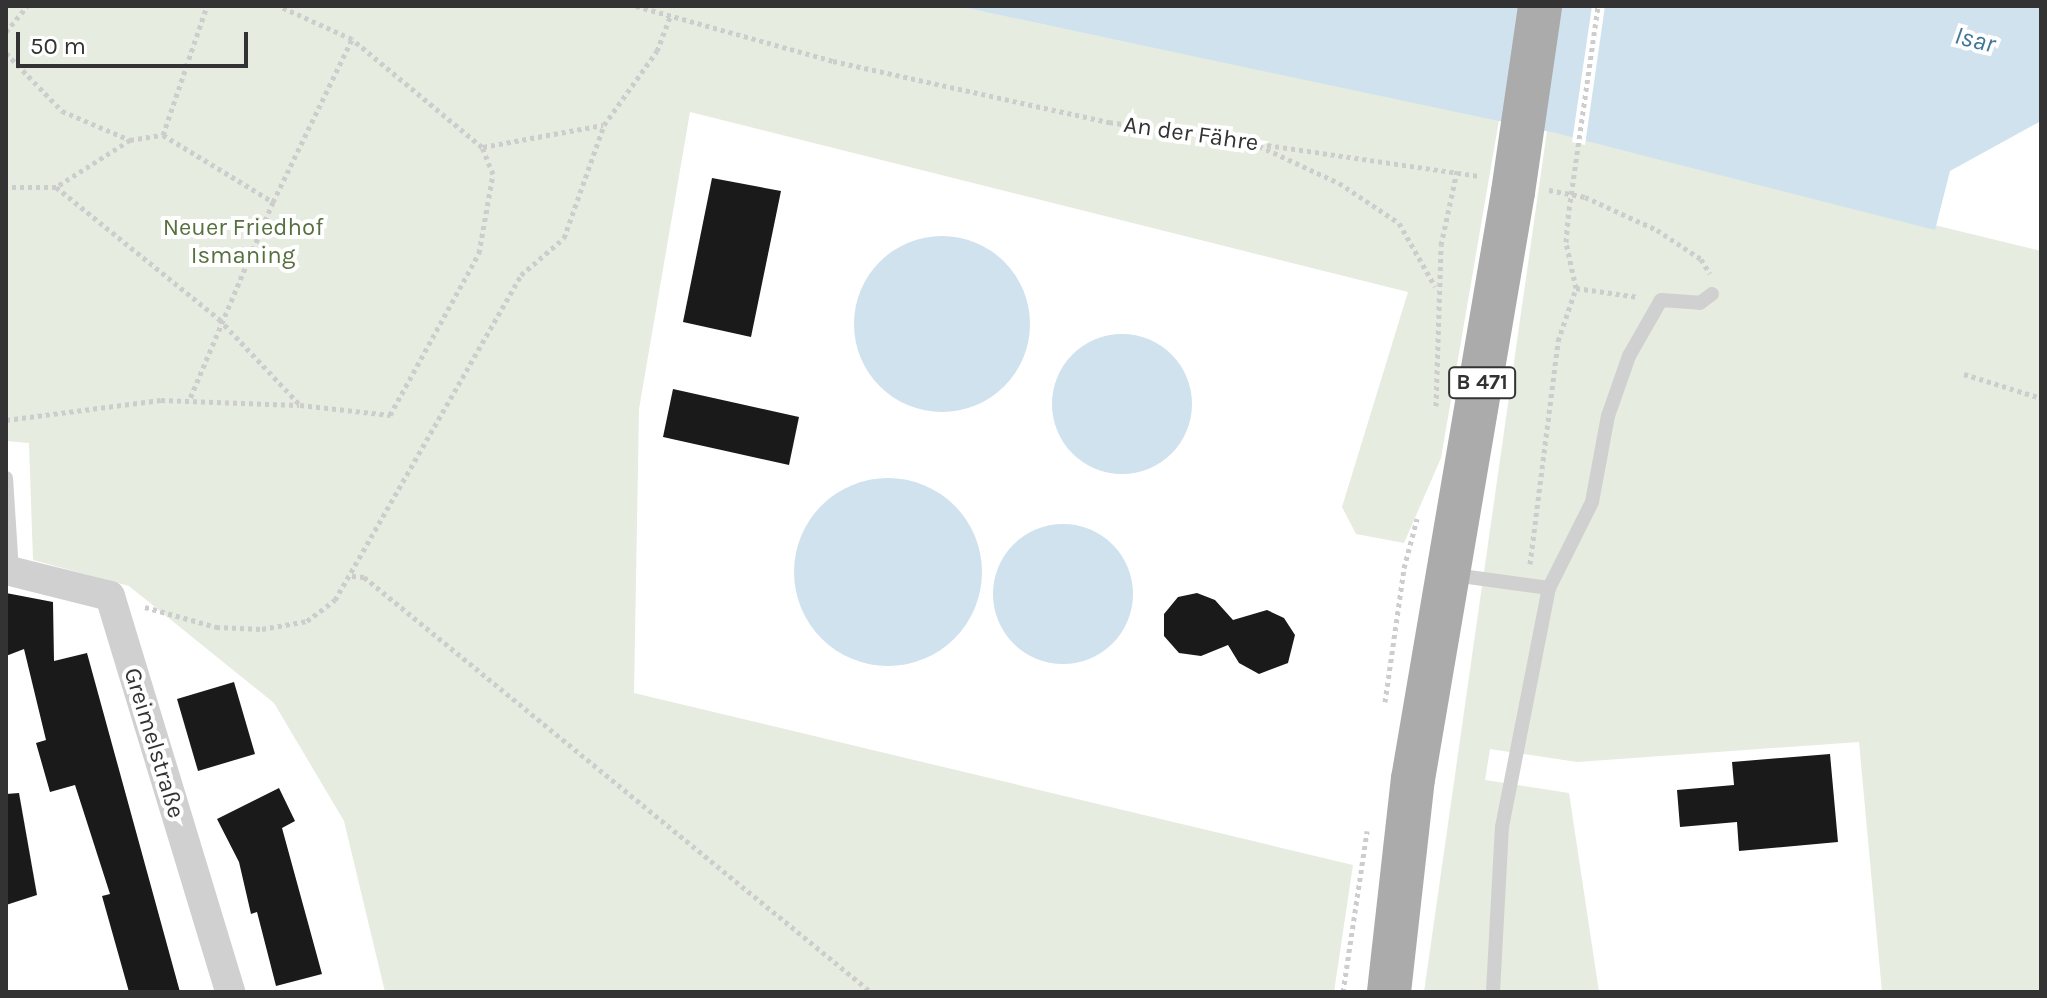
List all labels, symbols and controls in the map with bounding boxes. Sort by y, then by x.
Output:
scale bar [20,16,252,66]
water label: Isar [1951,20,1999,60]
text: 50 m [30,32,86,60]
street label: An der Fähre [1122,110,1260,158]
park label: Neuer Friedhof Ismaning [163,214,323,270]
road number: B 471 [1448,365,1516,401]
street label: Greimelstraße [117,664,191,822]

